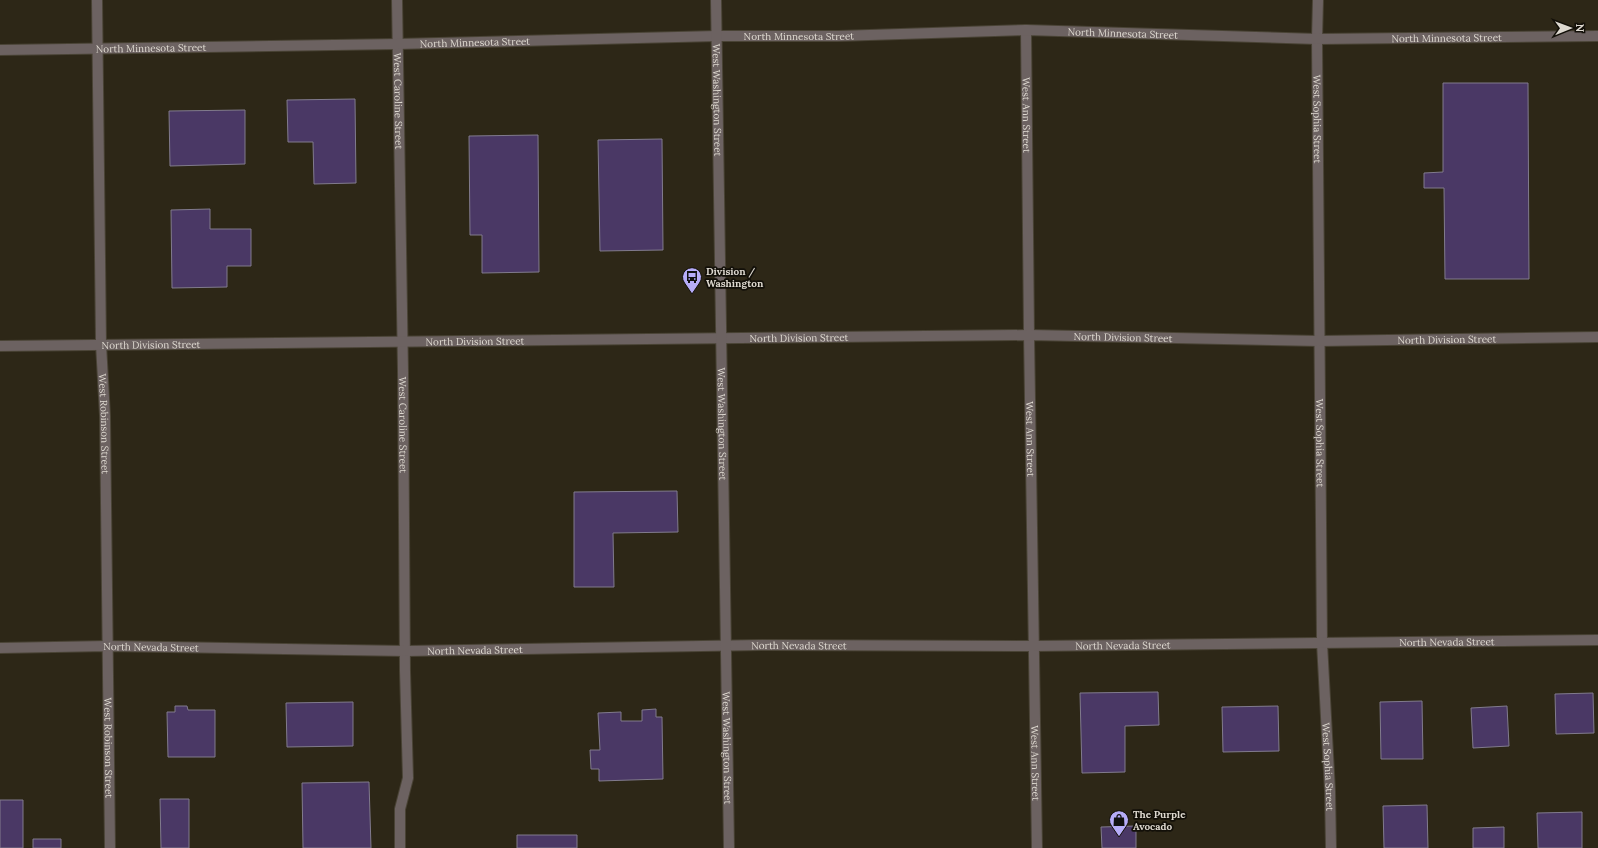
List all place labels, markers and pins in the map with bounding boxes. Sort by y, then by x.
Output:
place label: Division / Washington [706,265,764,290]
bus stop icon: Division / Washington [681,266,703,294]
place label: The Purple Avocado [1133,808,1186,833]
shop icon: The Purple Avocado [1108,809,1130,837]

